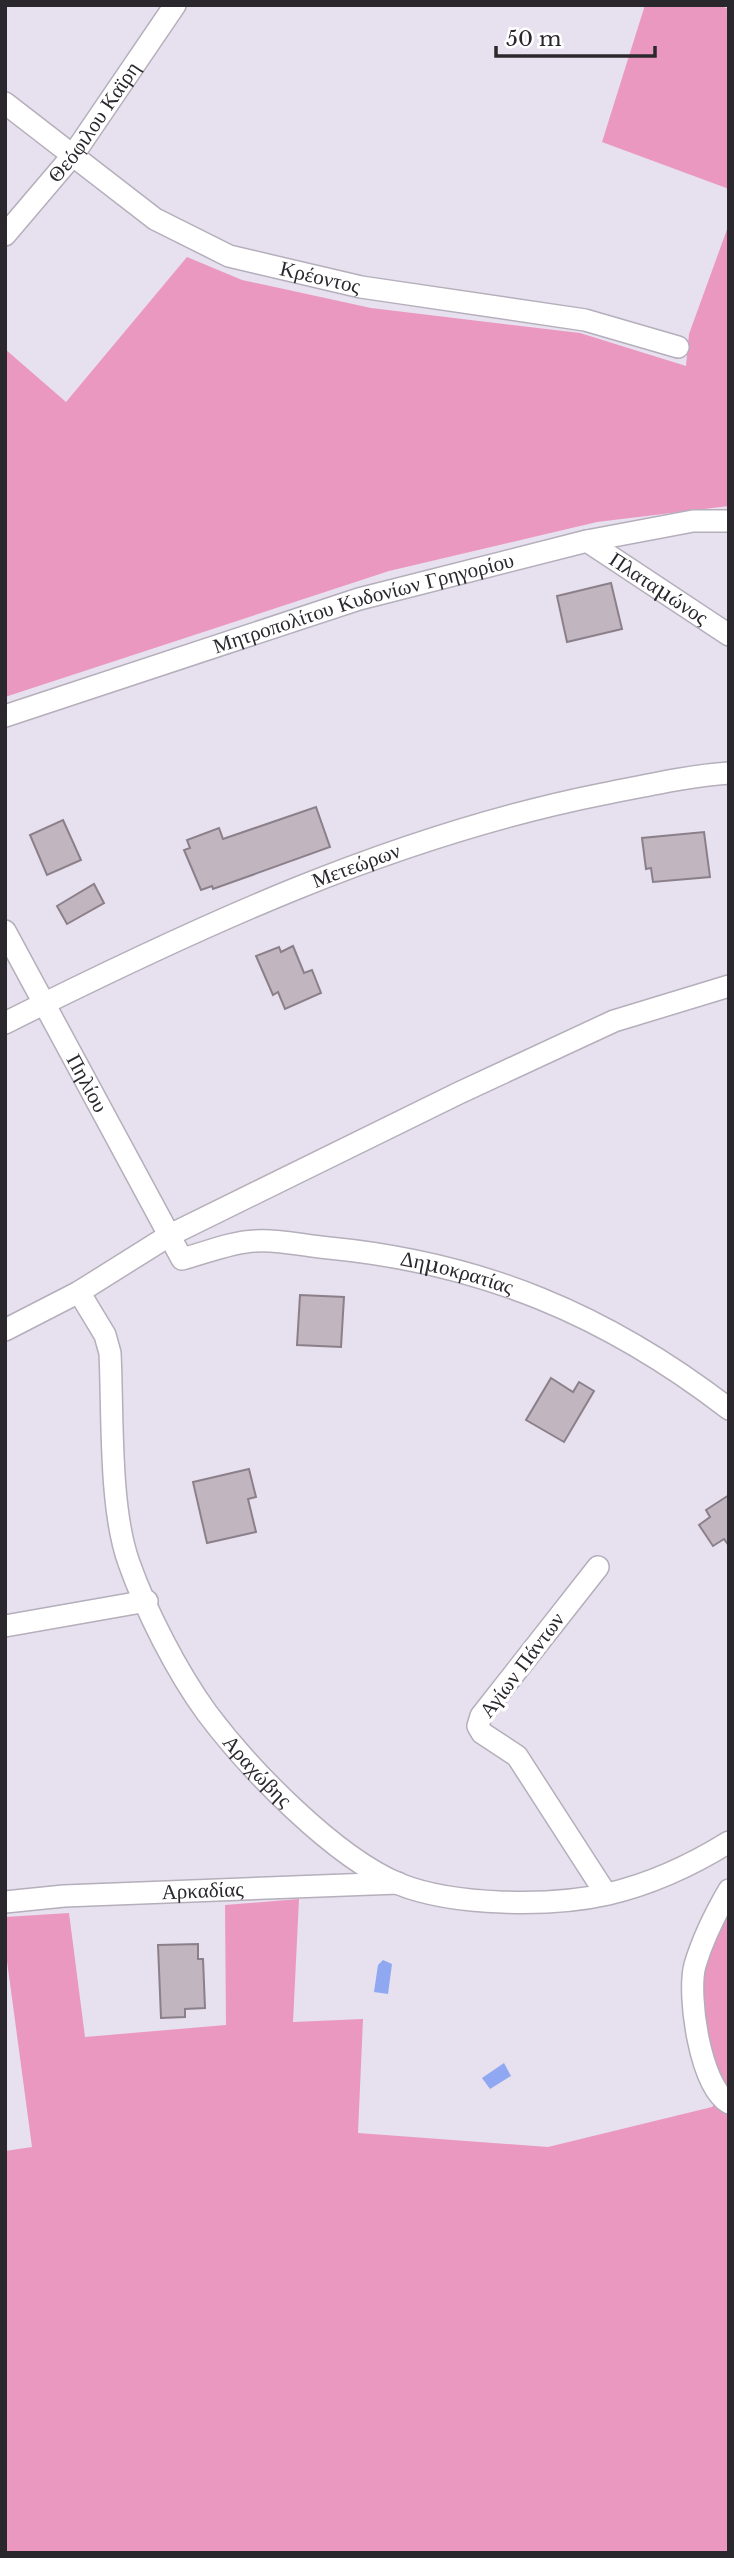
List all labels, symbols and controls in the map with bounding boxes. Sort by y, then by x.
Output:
scale bar [496,14,655,58]
text: 50 m [506,26,562,52]
street label: Θεόφιλου Καϊρη [42,57,146,188]
street label: Κρέοντος [277,255,364,300]
street label: Πλαταμώνος [604,546,714,631]
street label: Μητροπολίτου Κυδονίων Γρηγορίου [210,547,517,659]
street label: Μετεώρων [308,837,404,894]
street label: Πηλίου [61,1049,114,1117]
street label: Δημοκρατίας [398,1245,517,1301]
street label: Αγίων Πάντων [474,1607,570,1723]
street label: Αραχώβης [217,1730,298,1813]
street label: Αρκαδίας [161,1876,245,1905]

